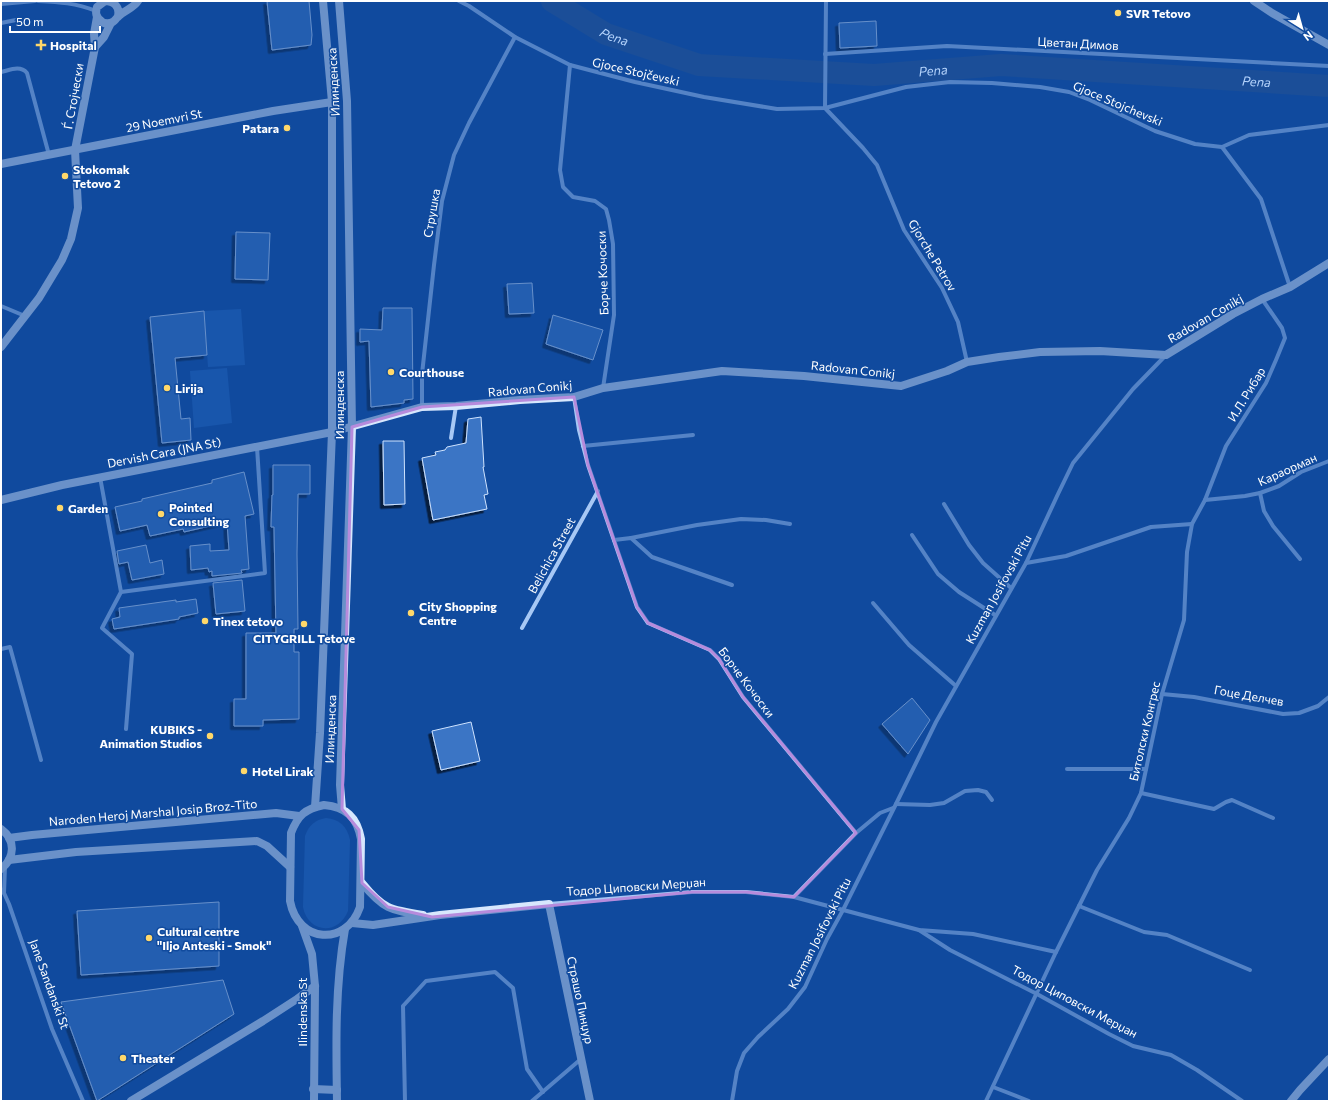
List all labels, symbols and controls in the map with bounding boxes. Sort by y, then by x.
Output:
place label: SVR Tetovo [1126,6,1191,20]
scale bar [10,8,100,34]
marker: SVR Tetovo [1113,8,1123,18]
north arrow [1282,8,1322,48]
text: 50 m [16,14,44,28]
water label: Pena [597,24,631,49]
text: N [1301,29,1316,44]
street label: Цветан Димов [1037,34,1119,52]
place label: Hospital [50,38,97,52]
marker: Hospital [35,39,47,51]
street label: Илинденска [324,47,342,117]
street label: Gjoce Stojčevski [591,54,681,88]
water label: Pena [918,61,949,79]
street label: Ѓ. Стојчески [60,62,86,130]
water label: Pena [1241,72,1272,90]
street label: Gjoce Stojchevski [1071,78,1165,128]
street label: 29 Noemvri St [125,106,203,134]
place label: Patara [242,121,279,135]
marker: Patara [282,123,292,133]
place label: Stokomak Tetovo 2 [73,162,130,190]
marker: Stokomak Tetovo 2 [60,171,70,181]
street label: Струшка [420,187,442,239]
street label: Gjorche Petrov [906,217,960,293]
street label: Борче Кочоски [594,231,610,315]
street label: Radovan Conikj [1165,291,1245,345]
street label: Radovan Conikj [810,358,896,380]
street label: И.Л. Рибар [1224,364,1268,424]
place label: Courthouse [399,365,464,379]
marker: Courthouse [386,367,396,377]
street label: Илинденска [332,371,346,439]
street label: Radovan Conikj [487,377,573,399]
place label: Lirija [175,381,203,395]
marker: Lirija [162,383,172,393]
street label: Dervish Cara (JNA St) [106,434,222,471]
street label: Караорман [1255,450,1319,488]
place label: Pointed Consulting [169,500,229,528]
place label: Garden [68,501,108,515]
marker: Garden [55,503,65,513]
marker: Pointed Consulting [156,509,166,519]
street label: Belichica Street [524,515,578,595]
street label: Kuzman Josifovski Pitu [962,532,1035,647]
place label: City Shopping Centre [419,599,497,627]
marker: City Shopping Centre [406,608,416,618]
place label: Tinex tetovo [213,614,283,628]
marker: Tinex tetovo [200,616,210,626]
marker: CITYGRILL Tetove [299,619,309,629]
place label: CITYGRILL Tetove [253,631,355,645]
street label: Борче Кочоски [716,644,778,720]
street label: Битолски Конгрес [1126,680,1162,782]
street label: Гоце Делчев [1213,682,1285,708]
street label: Илинденска [322,695,338,763]
place label: KUBIKS - Animation Studios [99,722,202,750]
marker: KUBIKS - Animation Studios [205,731,215,741]
place label: Hotel Lirak [252,764,313,778]
marker: Hotel Lirak [239,766,249,776]
street label: Naroden Heroj Marshal Josip Broz-Tito [48,796,258,829]
street label: Тодор Циповски Мерџан [566,874,706,898]
street label: Kuzman Josifovski Pitu [785,875,854,991]
place label: Cultural centre "Iljo Anteski - Smok" [157,924,271,952]
marker: Cultural centre "Iljo Anteski - Smok" [144,933,154,943]
street label: Jane Sandanski St [26,937,73,1031]
street label: Страшо Пинџур [565,955,597,1045]
street label: Тодор Циповски Мерџан [1010,962,1140,1040]
street label: Ilindenska St [295,977,309,1046]
place label: Theater [131,1051,175,1065]
marker: Theater [118,1053,128,1063]

